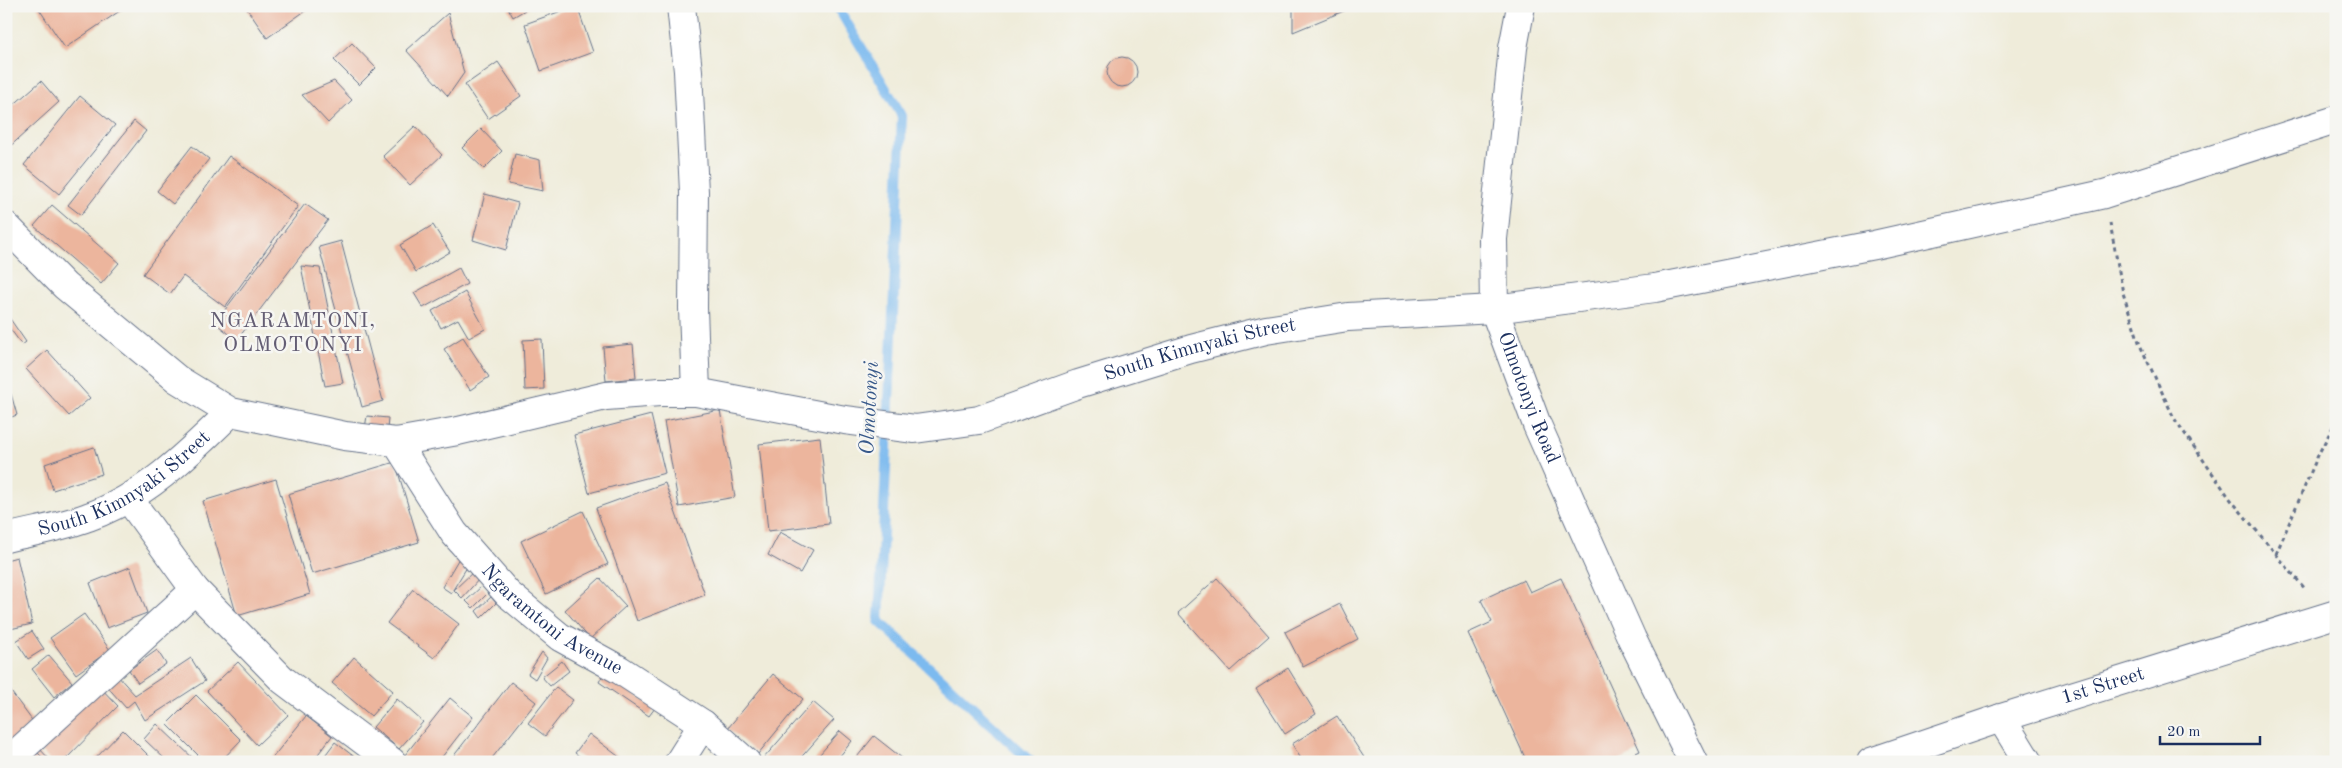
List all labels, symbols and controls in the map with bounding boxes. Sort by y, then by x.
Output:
district label: NGARAMTONI, OLMOTONYI [210,311,376,356]
street label: South Kimnyaki Street [1102,315,1297,385]
street label: Olmotonyi Road [1494,330,1563,467]
water label: Olmotonyi [857,361,883,455]
street label: South Kimnyaki Street [36,427,215,540]
street label: Ngaramtoni Avenue [477,561,626,679]
street label: 1st Street [2059,664,2147,709]
scale bar [2160,713,2260,745]
text: 20 m [2167,725,2201,740]

